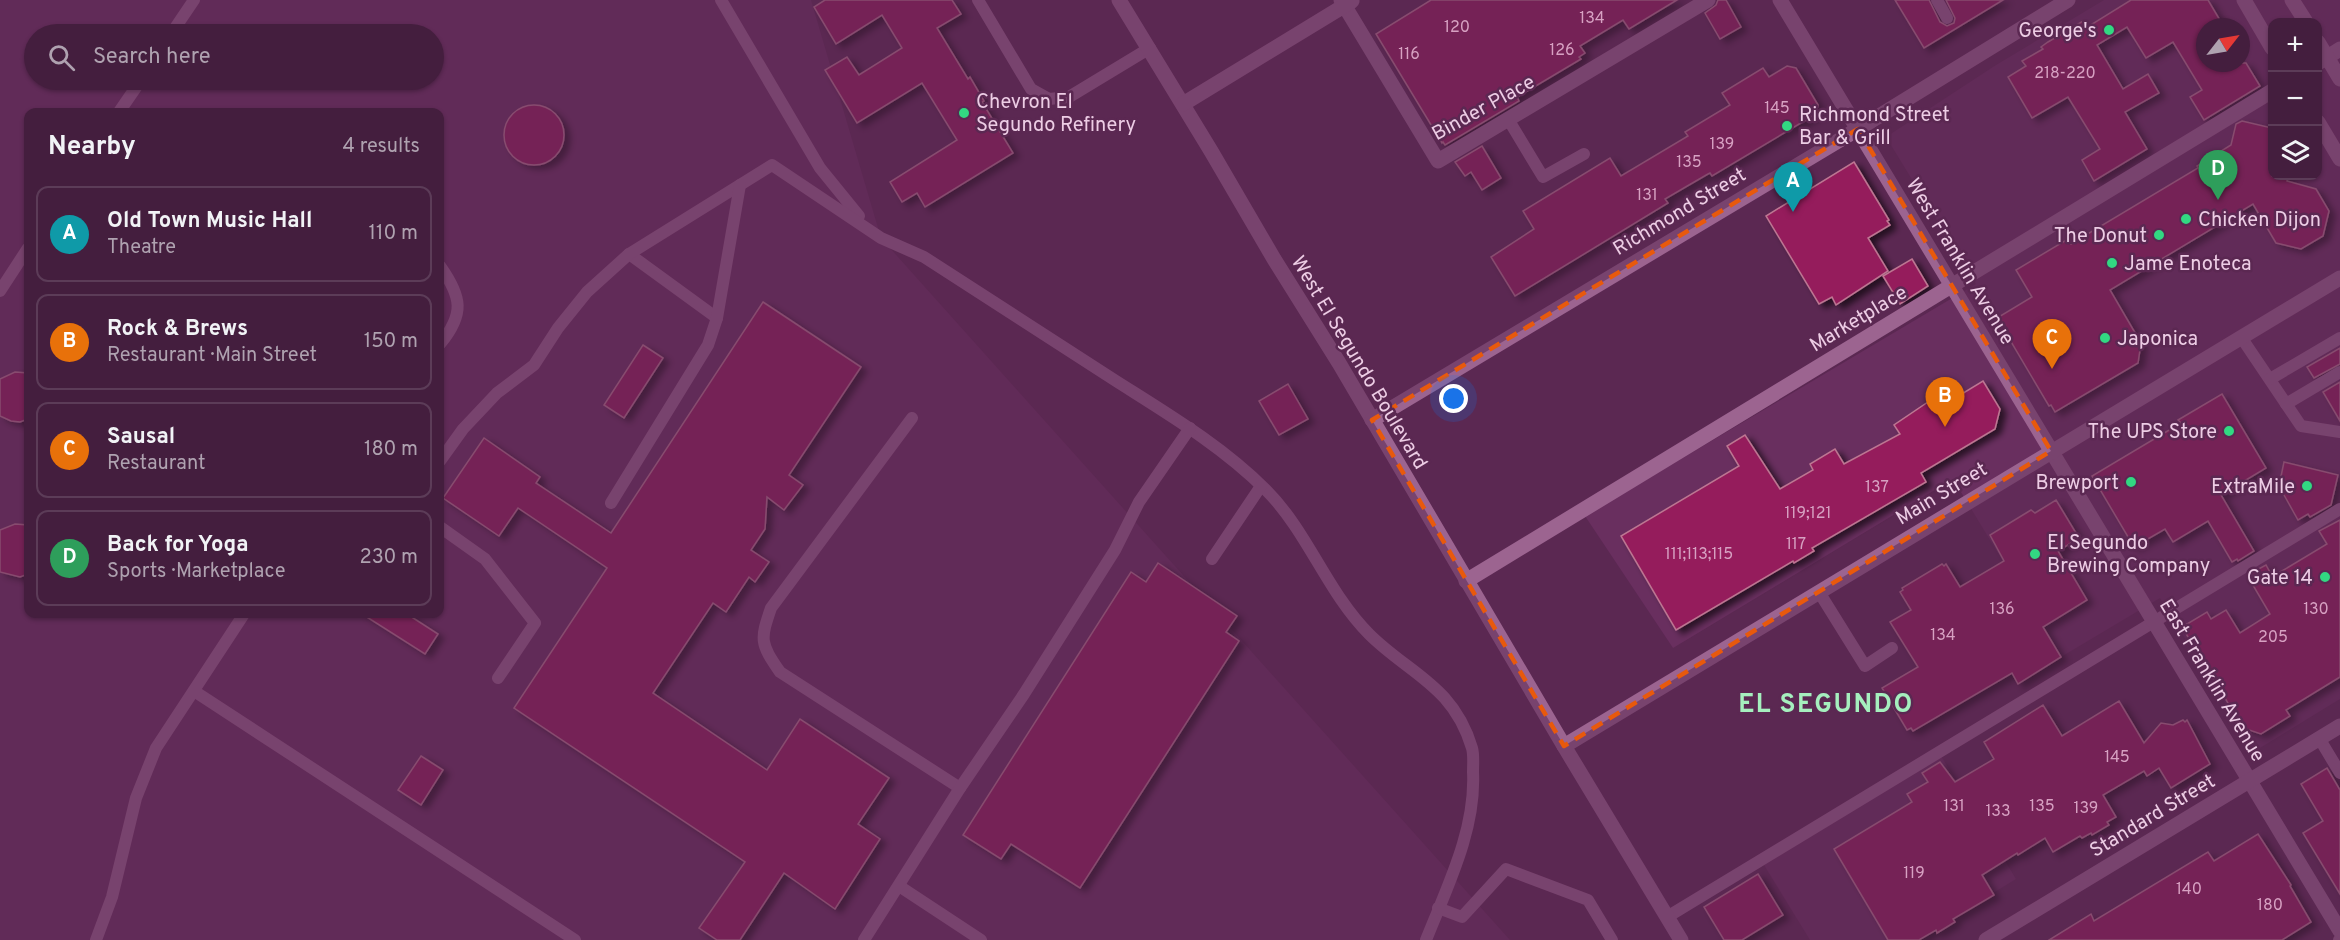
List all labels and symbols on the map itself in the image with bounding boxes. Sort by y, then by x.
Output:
house number: 134 [1579,9,1605,29]
house number: 120 [1444,18,1470,38]
north arrow [2196,18,2250,72]
place label: George's [2018,19,2097,45]
marker: George's [2102,23,2116,37]
house number: 126 [1549,41,1575,61]
house number: 116 [1398,45,1420,65]
house number: 218-220 [2034,64,2096,84]
street label: Binder Place [1428,70,1540,148]
place label: Chevron El Segundo Refinery [976,90,1136,139]
house number: 145 [1764,99,1790,119]
place label: Richmond Street Bar & Grill [1799,103,1950,152]
marker: Chevron El Segundo Refinery [957,106,971,120]
marker: Richmond Street Bar & Grill [1780,119,1794,133]
house number: 139 [1710,135,1734,155]
pin: D [2198,150,2238,200]
house number: 135 [1676,153,1702,173]
pin: A [1774,162,1812,212]
street label: Richmond Street [1609,163,1751,263]
street label: West Franklin Avenue [1899,174,2019,350]
house number: 131 [1636,186,1658,206]
place label: Chicken Dijon [2198,208,2321,234]
marker: Chicken Dijon [2179,212,2193,226]
place label: The Donut [2054,224,2147,250]
marker: The Donut [2152,228,2166,242]
street label: West El Segundo Boulevard [1284,251,1432,475]
place label: Jame Enoteca [2124,252,2252,278]
marker: Jame Enoteca [2105,256,2119,270]
street label: Marketplace [1805,280,1913,359]
pin: C [2032,320,2072,369]
place label: Japonica [2117,327,2198,353]
marker: Japonica [2098,331,2112,345]
pin: B [1926,378,1964,427]
your location [1439,384,1468,413]
place label: The UPS Store [2087,420,2217,446]
marker: The UPS Store [2222,424,2236,438]
street label: Main Street [1892,457,1992,532]
place label: Brewport [2035,471,2119,497]
marker: Brewport [2124,475,2138,489]
place label: ExtraMile [2211,475,2295,501]
house number: 137 [1865,478,1889,498]
marker: ExtraMile [2300,479,2314,493]
house number: 119;121 [1785,504,1831,524]
place label: El Segundo Brewing Company [2047,531,2210,580]
house number: 117 [1786,535,1806,555]
house number: 111;113;115 [1665,545,1733,565]
marker: El Segundo Brewing Company [2028,547,2042,561]
place label: Gate 14 [2247,566,2313,592]
marker: Gate 14 [2318,570,2332,584]
street label: East Franklin Avenue [2152,595,2270,767]
house number: 136 [1989,600,2015,620]
house number: 130 [2303,600,2329,620]
house number: 134 [1930,626,1956,646]
house number: 205 [2258,628,2288,648]
district label: EL SEGUNDO [1738,689,1914,722]
house number: 145 [2104,748,2130,768]
street label: Standard Street [2086,769,2220,864]
house number: 131 [1943,797,1965,817]
house number: 135 [2029,797,2055,817]
house number: 139 [2074,799,2098,819]
house number: 133 [1985,802,2011,822]
house number: 119 [1903,864,1925,884]
house number: 140 [2176,880,2202,900]
house number: 180 [2257,896,2283,916]

